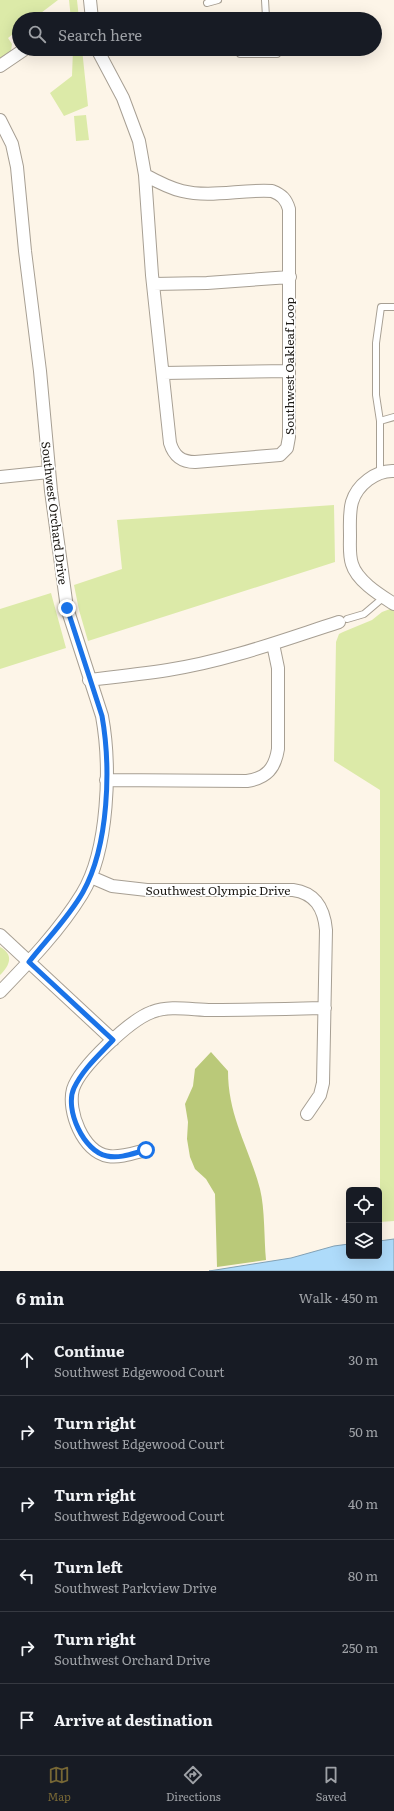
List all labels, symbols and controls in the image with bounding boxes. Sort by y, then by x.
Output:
search box [12,12,382,56]
icon: search [26,23,48,45]
text: Search here [58,23,142,46]
street label: Southwest Oakleaf Loop [280,297,298,435]
street label: Southwest Orchard Drive [37,440,73,586]
route end [58,599,76,617]
street label: Southwest Olympic Drive [146,881,290,899]
route start [137,1141,155,1159]
map controls [346,1187,382,1259]
button: locate [346,1187,382,1223]
button: layers [346,1223,382,1259]
text: 6 min [16,1285,64,1310]
text: Walk · 450 m [299,1288,378,1307]
text: Continue [54,1339,124,1362]
icon: ahead [16,1349,38,1371]
text: 30 m [348,1350,378,1369]
text: Southwest Edgewood Court [54,1362,225,1381]
text: Turn right [54,1411,136,1434]
icon: right [16,1421,38,1443]
text: 50 m [349,1422,378,1441]
text: Southwest Edgewood Court [54,1434,225,1453]
text: Turn right [54,1483,136,1506]
icon: right [16,1493,38,1515]
text: 40 m [348,1494,378,1513]
text: Southwest Edgewood Court [54,1506,225,1525]
text: Turn left [54,1555,123,1578]
icon: left [16,1565,38,1587]
text: 80 m [348,1566,378,1585]
text: Southwest Parkview Drive [54,1578,217,1597]
text: Turn right [54,1627,136,1650]
icon: right [16,1637,38,1659]
text: 250 m [342,1638,378,1657]
text: Southwest Orchard Drive [54,1650,210,1669]
text: Arrive at destination [54,1708,213,1731]
icon: arrive [16,1709,38,1731]
tab: Map [47,1764,71,1804]
tab: Directions [166,1764,221,1804]
tab: Saved [316,1764,346,1804]

